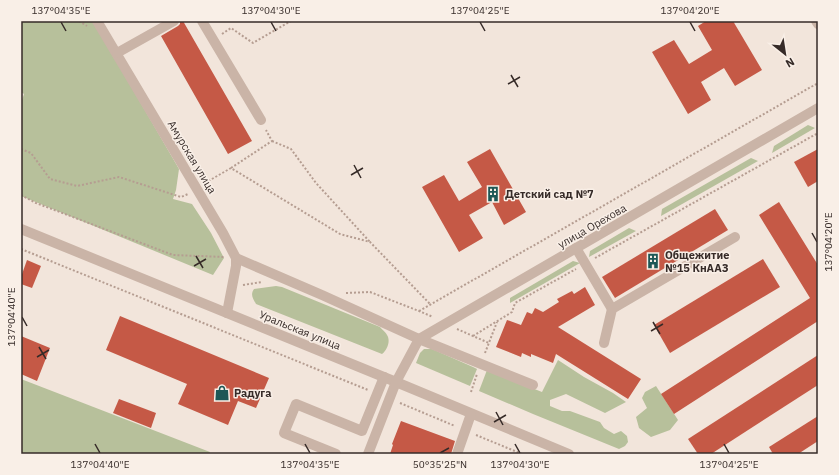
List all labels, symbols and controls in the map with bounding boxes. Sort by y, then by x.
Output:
text: 137°04'35"E [31,4,91,17]
text: 137°04'30"E [241,4,301,17]
text: 137°04'25"E [450,4,510,17]
text: 137°04'20"E [660,4,720,17]
north arrow [765,34,805,74]
text: N [783,55,797,71]
street label: Амурская улица [165,118,219,196]
building icon: Детский сад №7 [484,185,502,203]
place label: Детский сад №7 [505,187,594,201]
street label: улица Орехова [555,201,629,251]
text: 137°04'20"E [822,212,835,272]
place label: Общежитие №15 КнААЗ [665,248,729,275]
building icon: Общежитие №15 КнААЗ [644,252,662,270]
text: 137°04'40"E [5,287,18,347]
street label: Уральская улица [257,307,343,353]
shop icon: Радуга [213,384,231,402]
place label: Радуга [234,386,271,400]
text: 137°04'40"E [70,458,130,471]
text: 137°04'35"E [280,458,340,471]
text: 50°35'25"N [413,458,467,471]
text: 137°04'30"E [490,458,550,471]
text: 137°04'25"E [699,458,759,471]

